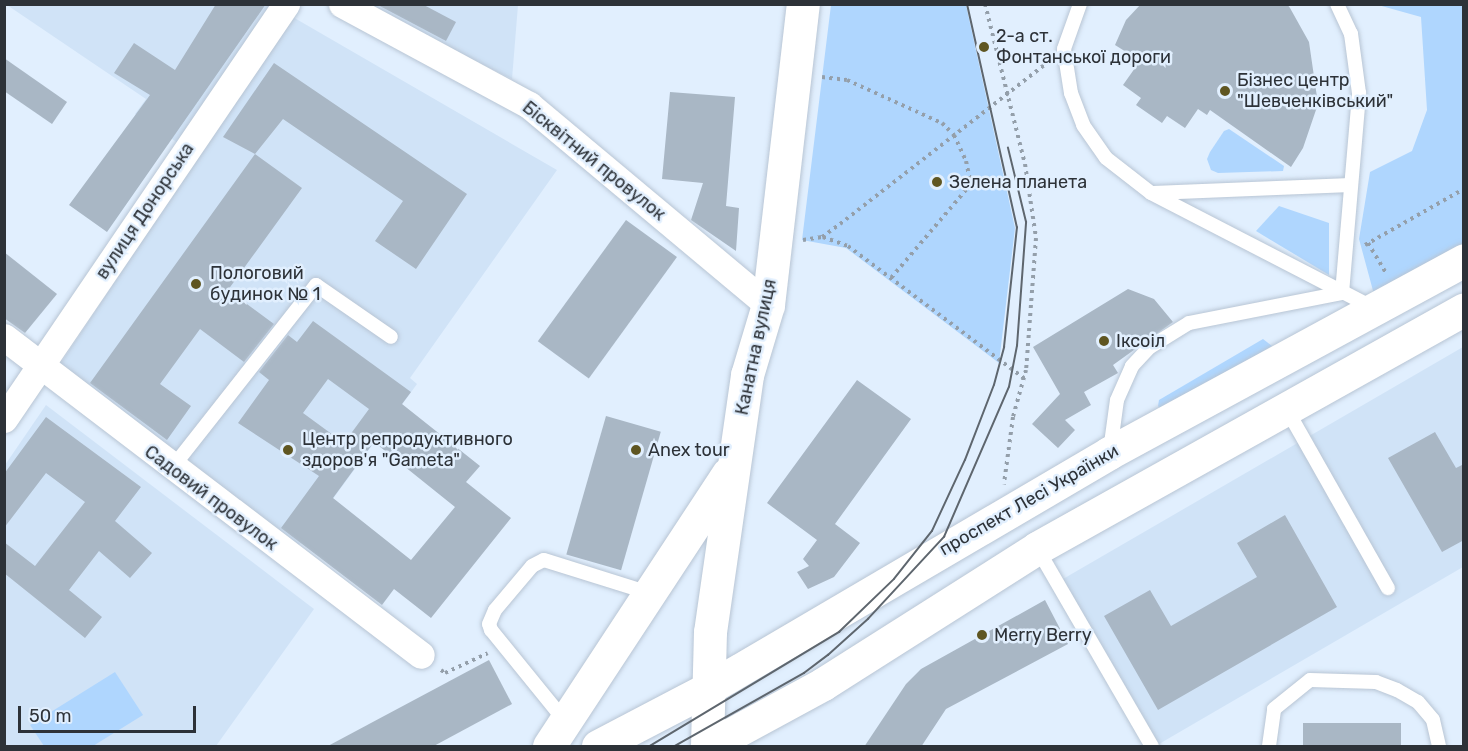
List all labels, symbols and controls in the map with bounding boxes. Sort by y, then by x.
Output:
place label: 2-а ст. Фонтанської дороги [996,26,1171,68]
marker: 2-а ст. Фонтанської дороги [977,40,991,54]
place label: Бізнес центр "Шевченківський" [1237,70,1393,112]
marker: Бізнес центр "Шевченківський" [1218,84,1232,98]
street label: Бісквітний провулок [518,97,670,225]
street label: вулиця Донорська [91,139,199,283]
place label: Зелена планета [949,171,1087,193]
marker: Зелена планета [930,175,944,189]
place label: Пологовий будинок № 1 [210,263,320,306]
marker: Пологовий будинок № 1 [187,275,205,293]
street label: Канатна вулиця [731,277,781,417]
place label: Іксоіл [1116,330,1165,352]
marker: Іксоіл [1097,334,1111,348]
place label: Центр репродуктивного здоров'я "Gameta" [302,429,513,472]
place label: Anex tour [648,439,730,461]
street label: проспект Лесі Українки [936,440,1122,560]
street label: Садовий провулок [140,441,282,555]
marker: Центр репродуктивного здоров'я "Gameta" [279,441,297,459]
marker: Anex tour [629,443,643,457]
place label: Merry Berry [994,624,1092,646]
marker: Merry Berry [975,628,989,642]
scale bar [21,694,200,732]
text: 50 m [29,705,72,727]

